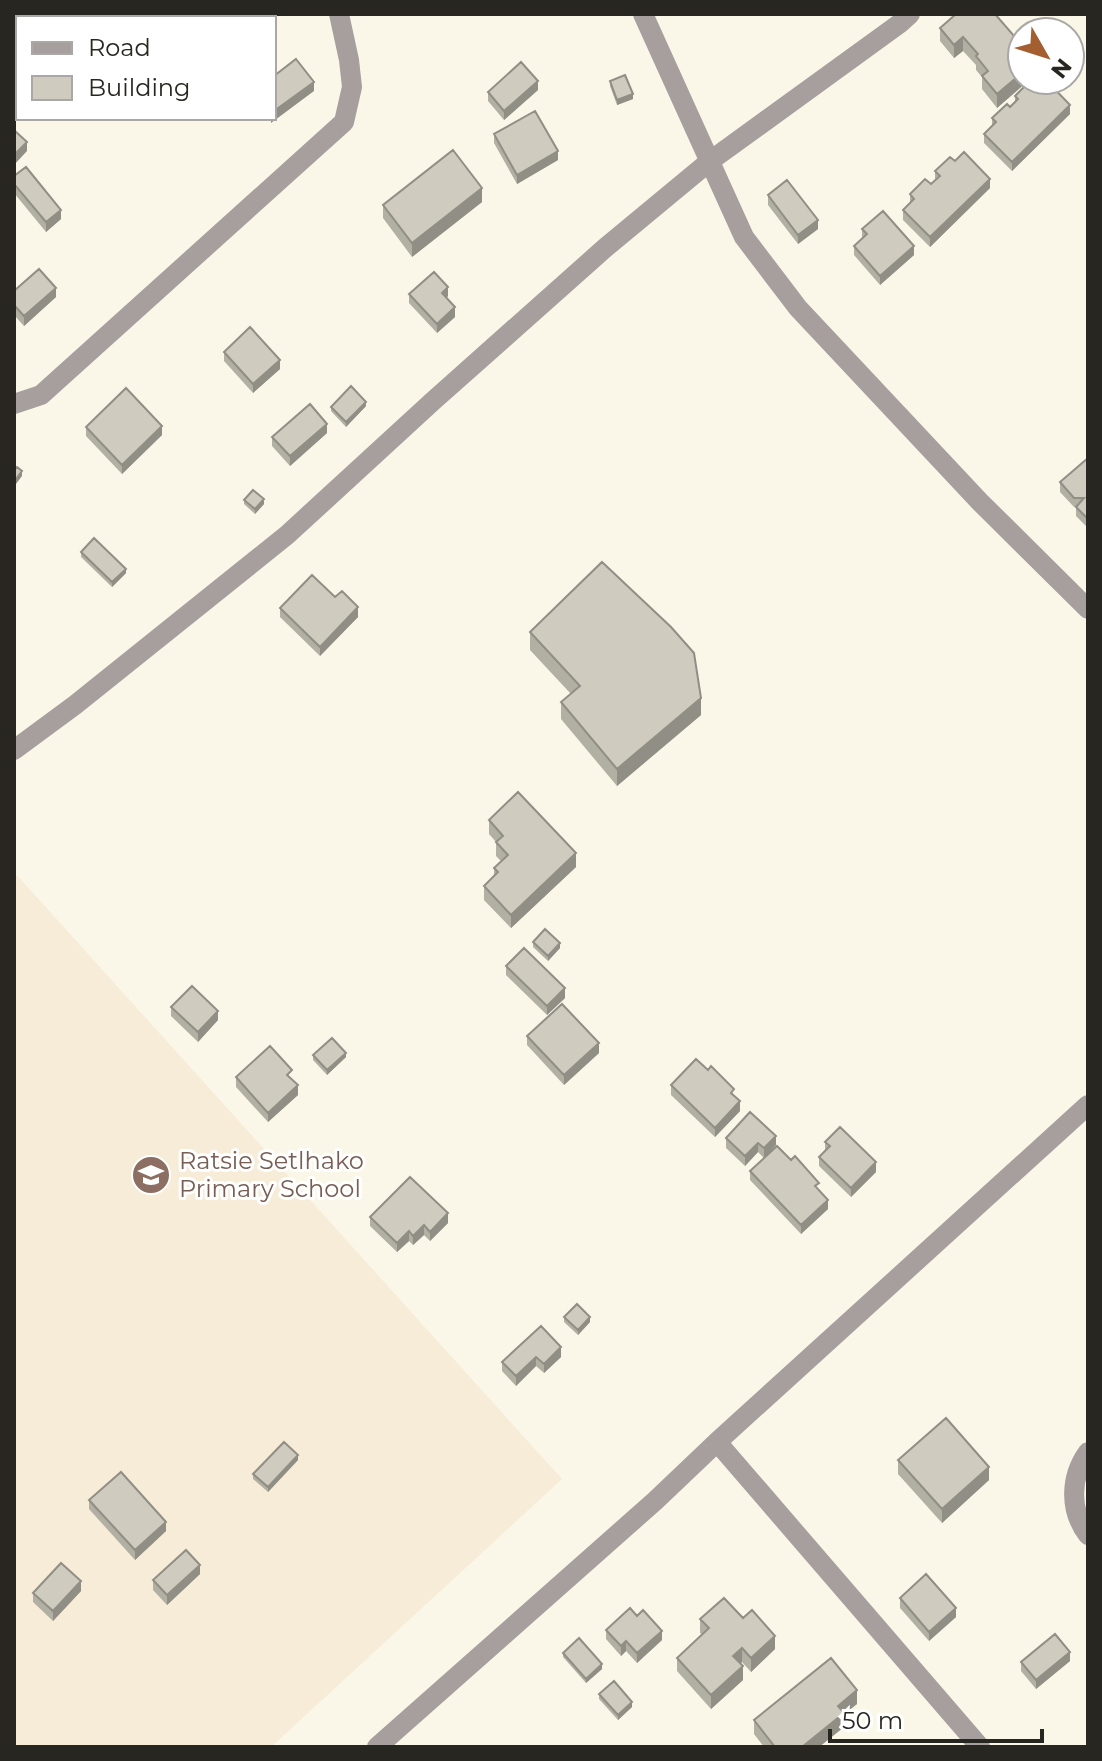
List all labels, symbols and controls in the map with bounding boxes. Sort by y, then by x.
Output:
legend [16,16,276,120]
north arrow [1006,16,1086,96]
text: Road [88,33,151,62]
text: N [1045,53,1077,84]
text: Building [88,73,191,102]
place label: Ratsie Setlhako Primary School [179,1146,364,1203]
school or university icon: Ratsie Setlhako Primary School [130,1154,172,1196]
scale bar [830,1693,1042,1743]
text: 50 m [842,1706,903,1735]

